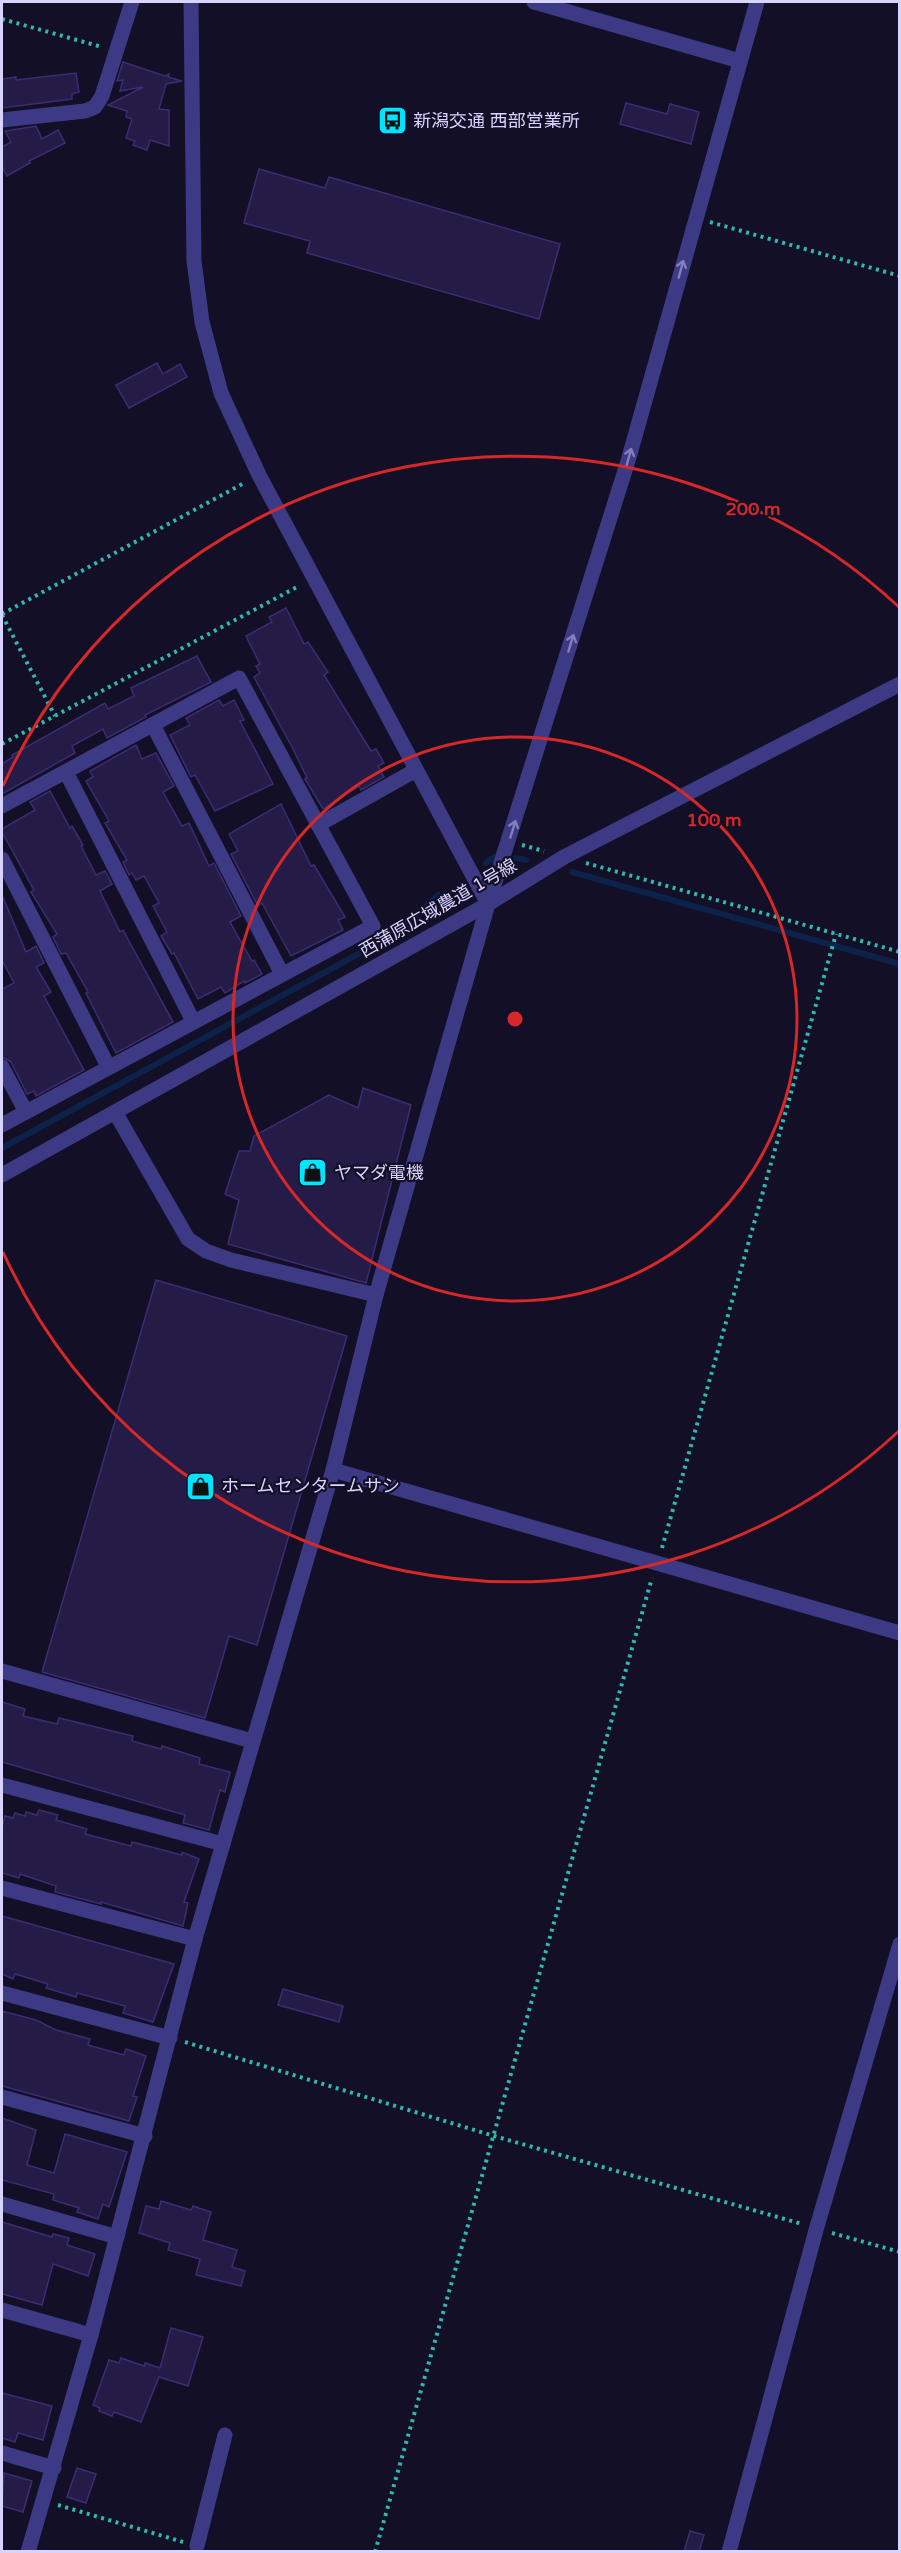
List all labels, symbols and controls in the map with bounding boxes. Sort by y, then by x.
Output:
bus stop icon: 新潟交通 西部営業所 [376,105,408,137]
place label: 新潟交通 西部営業所 [413,110,580,132]
one-way arrow [676,259,687,278]
one-way arrow [624,447,635,466]
text: 200 m [725,498,781,520]
one-way arrow [566,634,577,653]
text: 100 m [686,809,742,831]
one-way arrow [508,820,519,839]
street label: 西蒲原広域農道 1号線 [355,854,521,962]
centre of rings [505,1009,525,1029]
shop icon: ヤマダ電機 [297,1157,329,1189]
place label: ヤマダ電機 [334,1162,424,1184]
shop icon: ホームセンタームサシ [184,1470,216,1502]
place label: ホームセンタームサシ [221,1475,400,1497]

